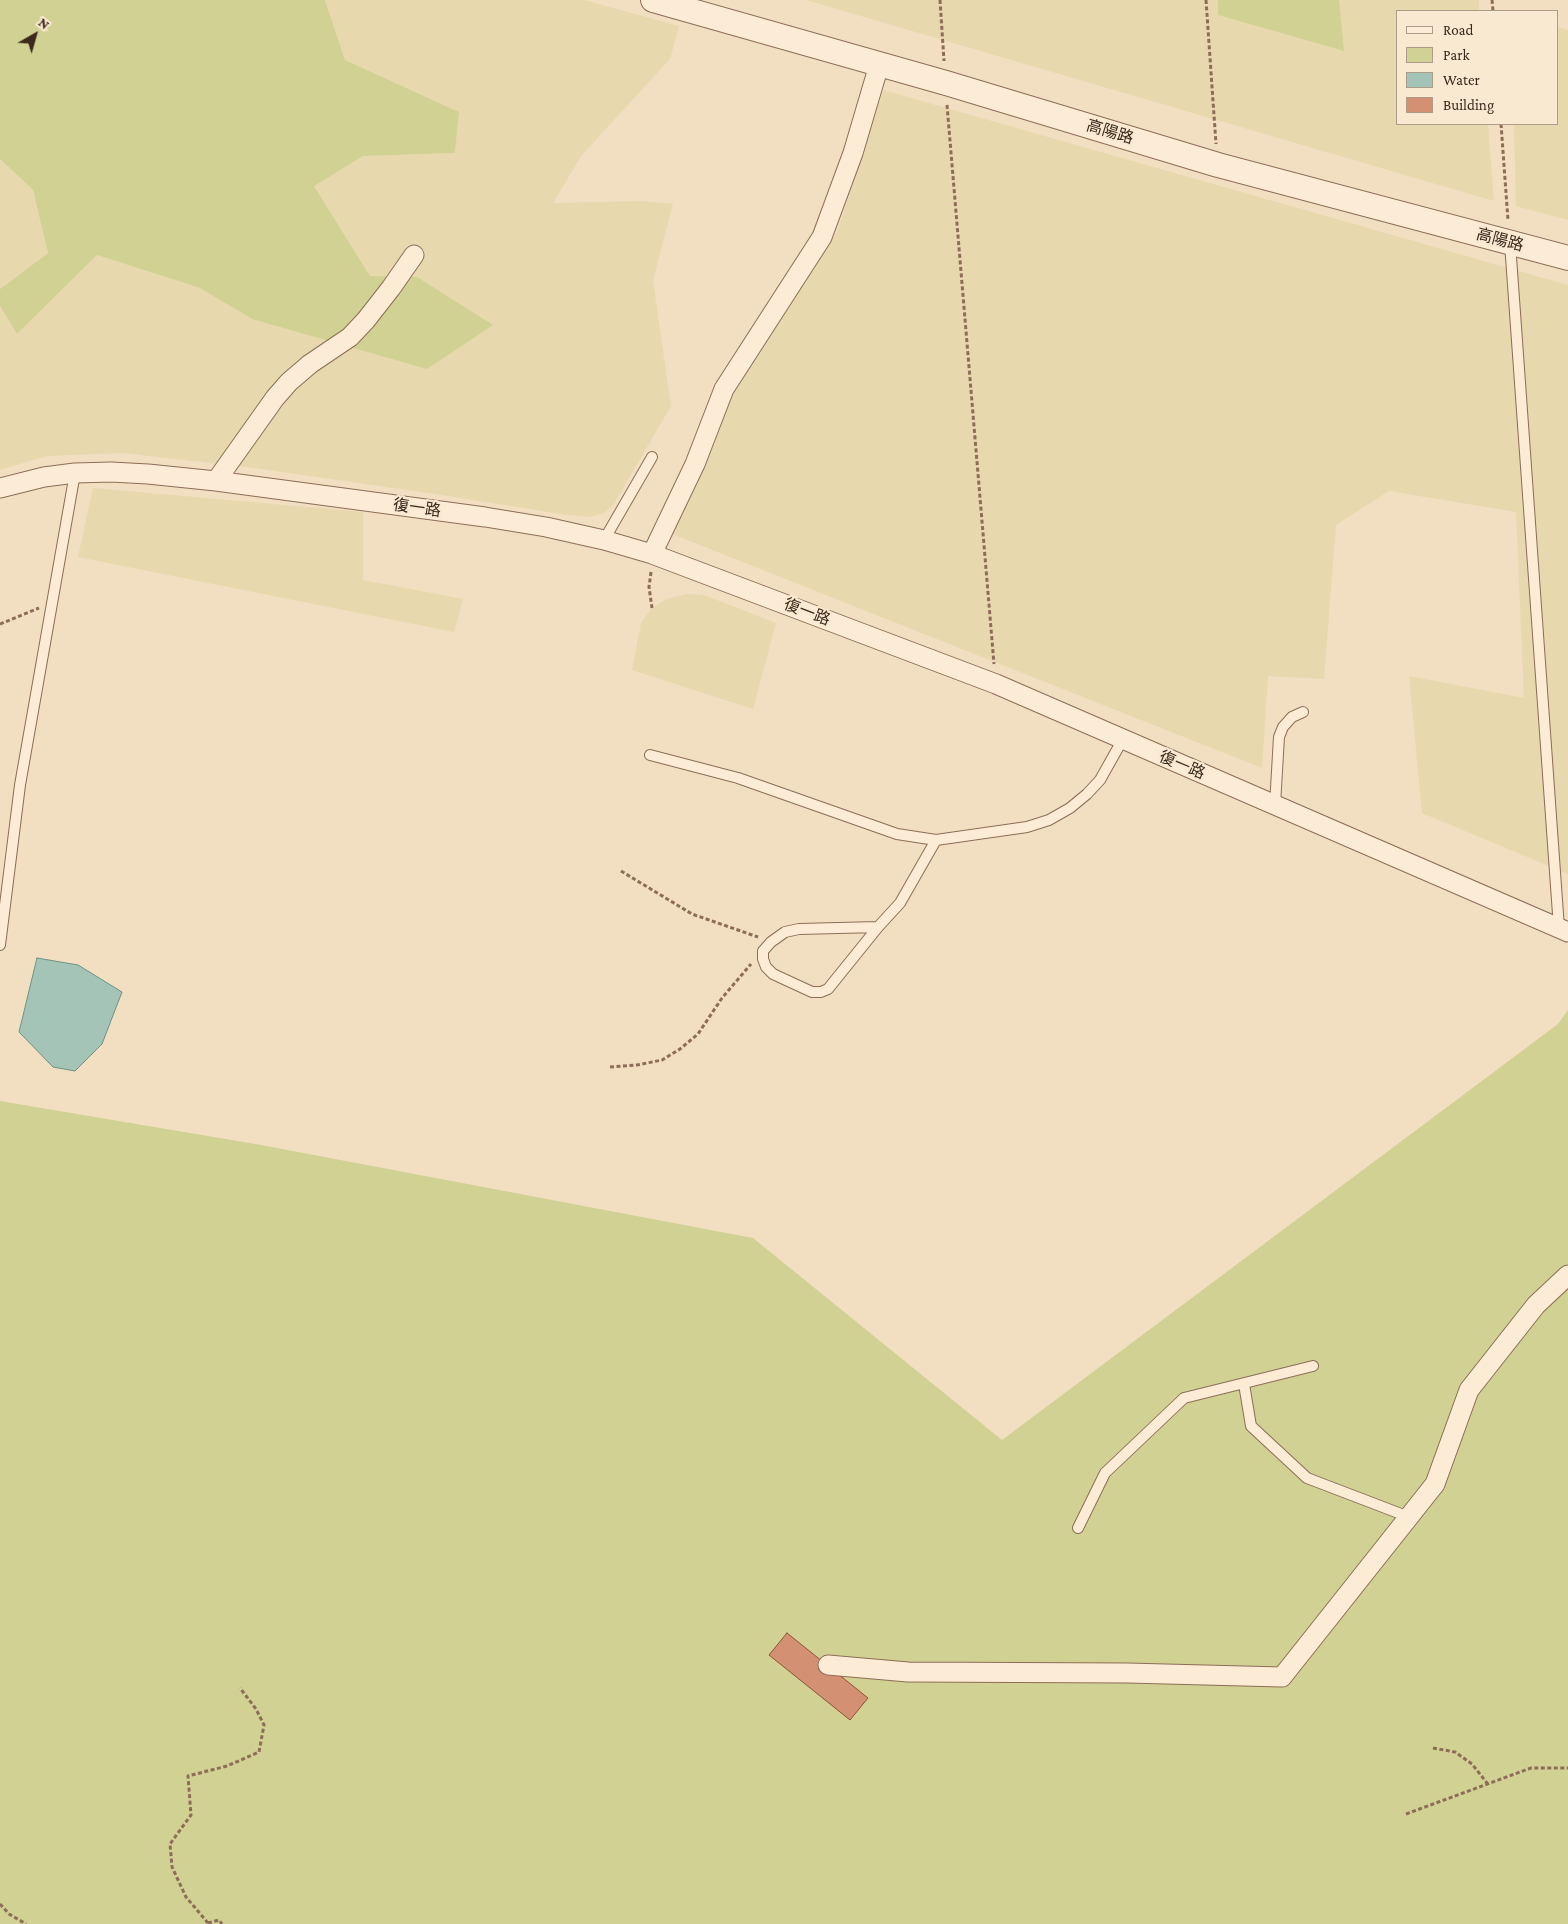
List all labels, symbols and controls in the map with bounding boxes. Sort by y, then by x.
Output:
north arrow [10,10,60,60]
legend [1396,10,1558,125]
text: N [36,14,53,32]
text: Road [1443,22,1473,38]
text: Park [1443,47,1470,63]
text: Water [1443,72,1480,88]
text: Building [1443,97,1494,113]
street label: 高陽路 [1084,116,1136,148]
street label: 高陽路 [1474,225,1526,255]
street label: 復一路 [392,495,442,521]
street label: 復一路 [781,594,833,630]
street label: 復一路 [1156,747,1208,783]

